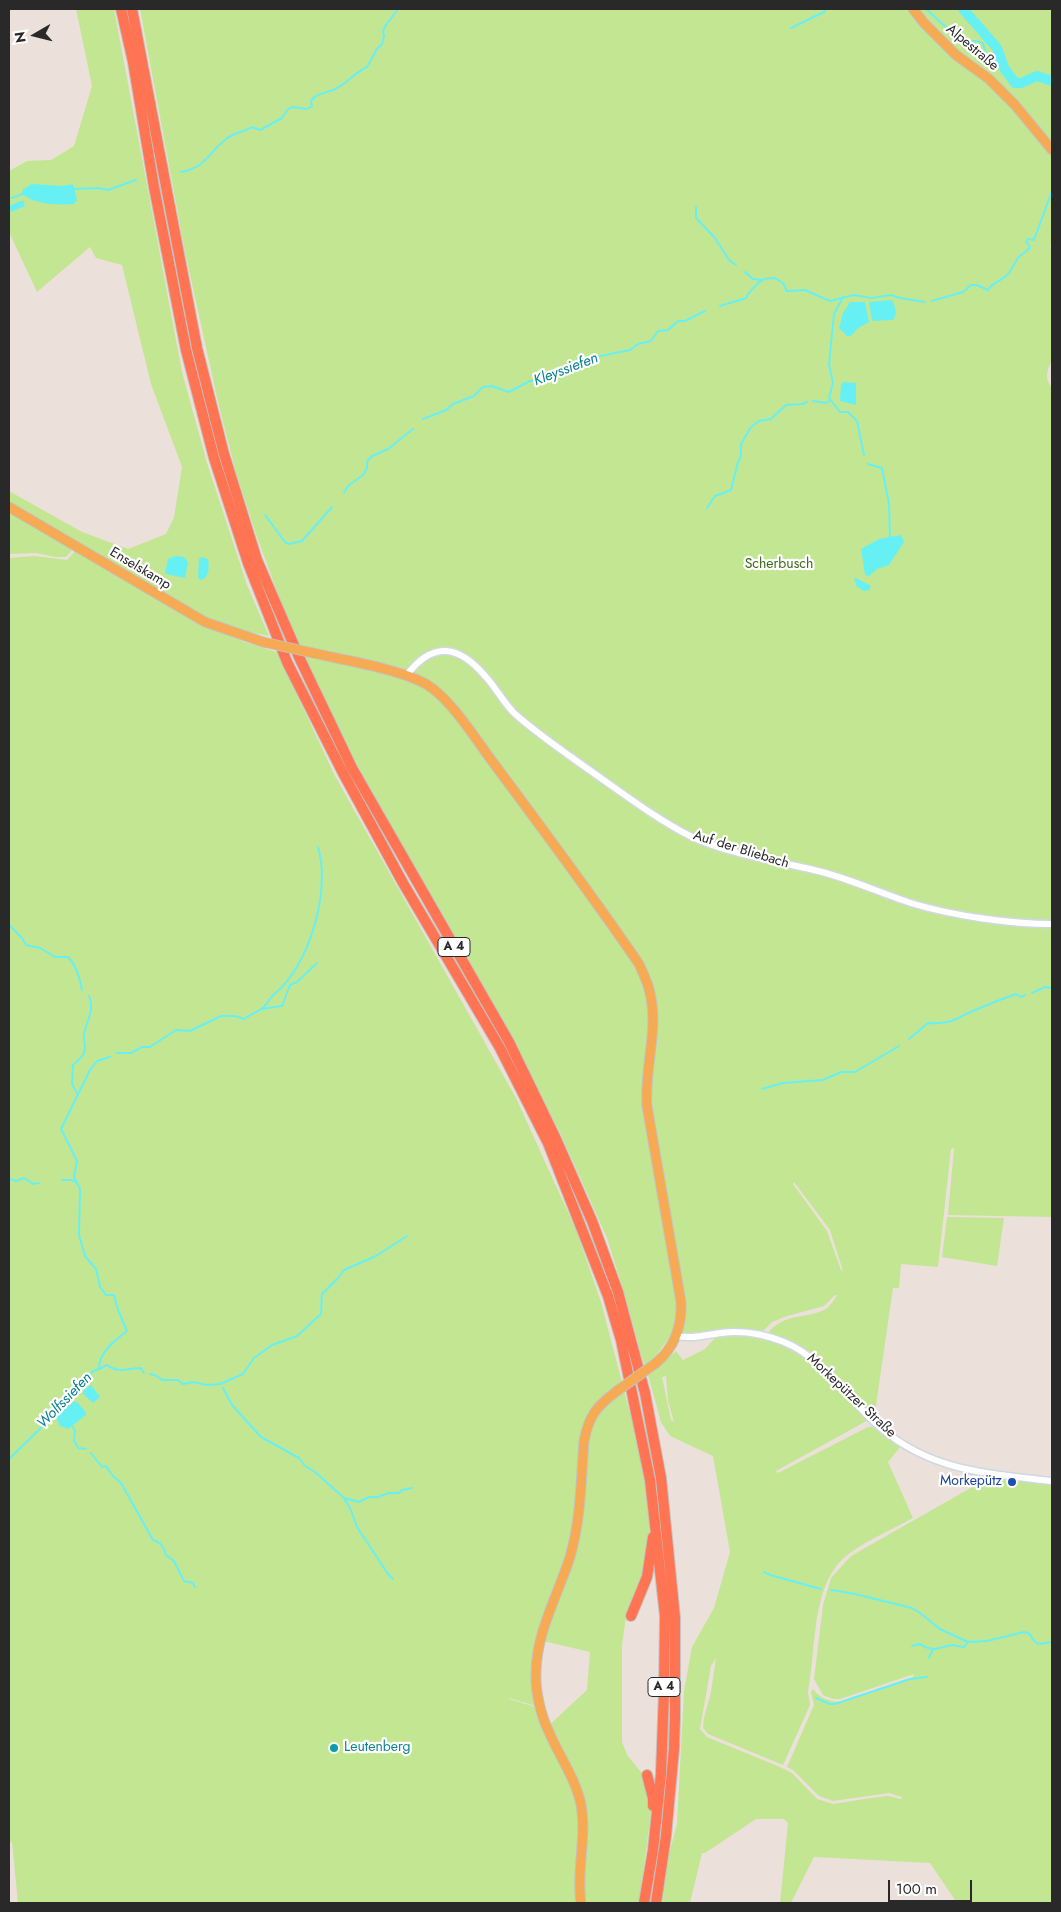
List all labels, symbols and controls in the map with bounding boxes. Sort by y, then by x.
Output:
north arrow [10,10,60,60]
street label: Alpestraße [942,21,1002,75]
text: N [9,30,31,44]
water label: Kleyssiefen [531,349,601,391]
street label: Enselskamp [106,544,174,594]
park label: Scherbusch [745,557,813,573]
street label: Auf der Bliebach [691,827,791,873]
road number: A 4 [438,938,470,956]
street label: Morkepützer Straße [803,1350,899,1442]
water label: Wolfssiefen [34,1369,96,1433]
place label: Morkepütz [940,1474,1002,1490]
marker: Morkepütz [1006,1476,1018,1488]
road number: A 4 [648,1678,680,1696]
place label: Leutenberg [344,1740,411,1756]
marker: Leutenberg [328,1742,340,1754]
scale bar [891,1870,975,1902]
text: 100 m [896,1878,937,1900]

